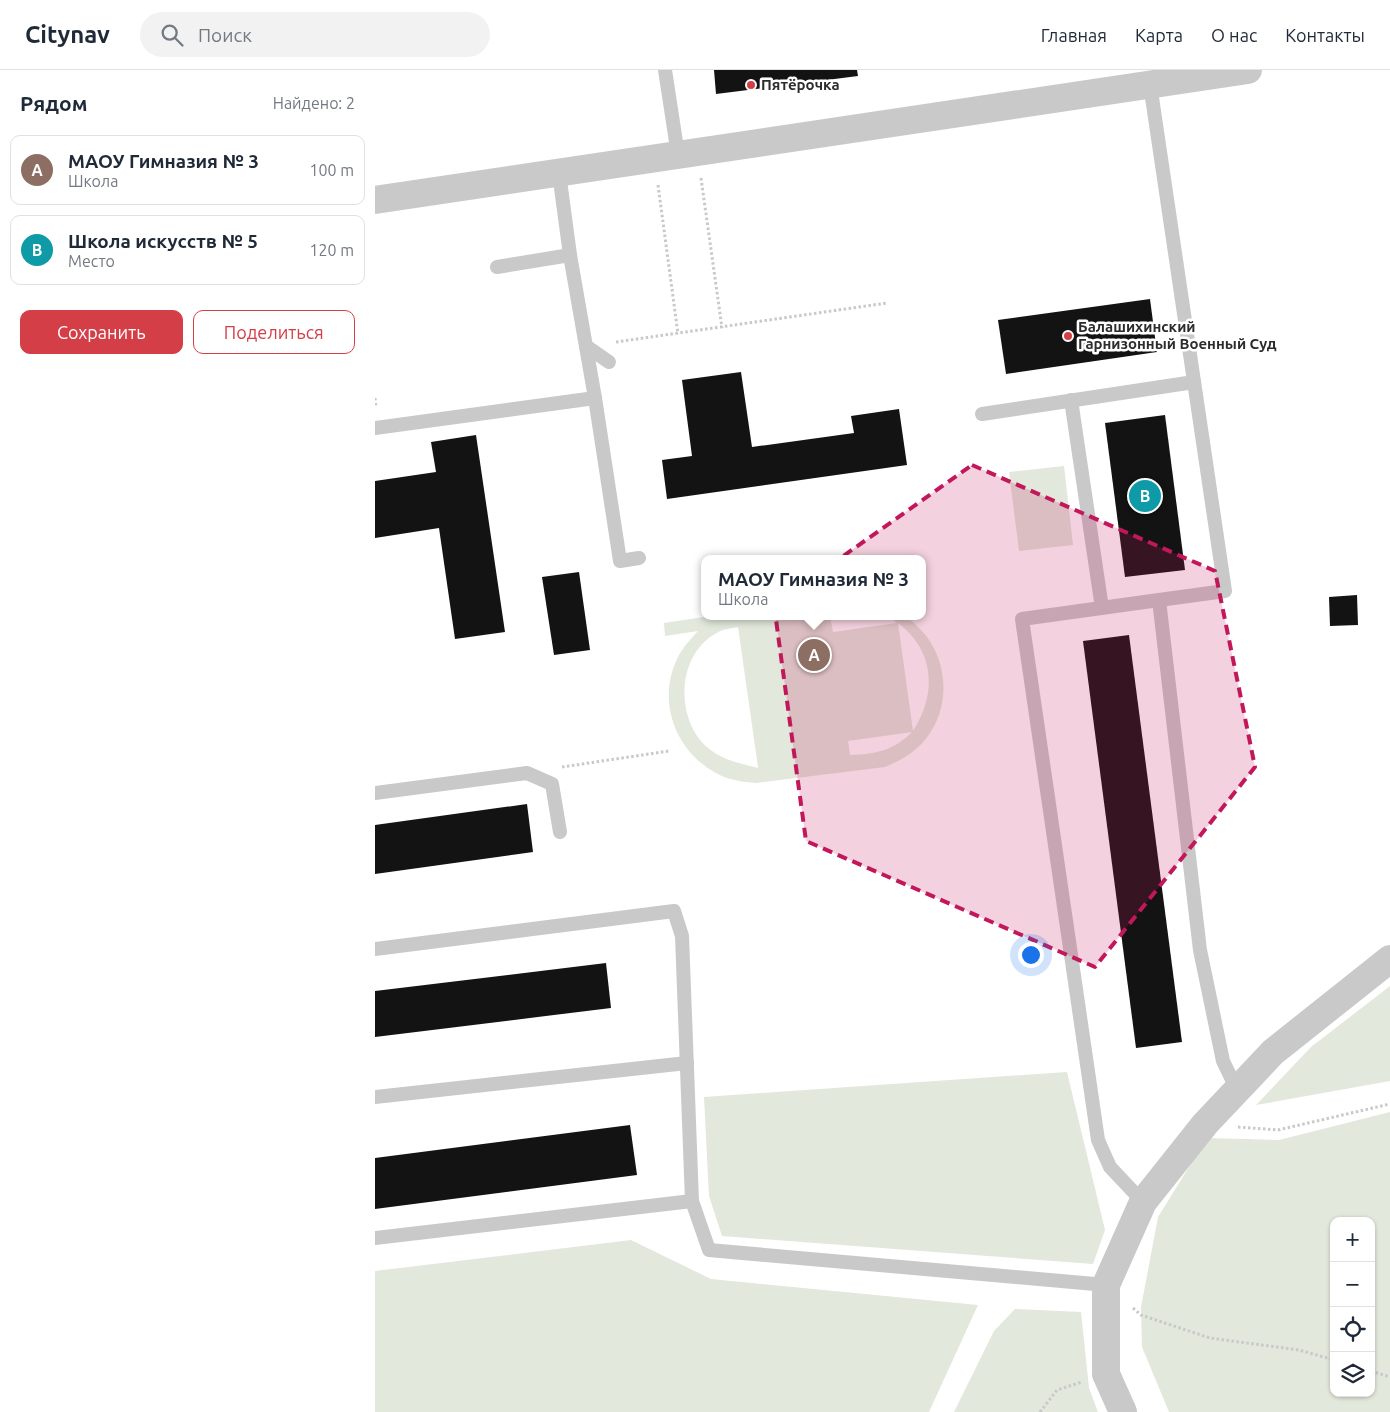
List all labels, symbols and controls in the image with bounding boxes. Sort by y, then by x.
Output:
search box [140,12,490,57]
text: Citynav [25,21,110,48]
icon: search [158,21,186,49]
text: Поиск [198,24,252,46]
text: Главная [1041,25,1107,45]
text: Карта [1135,25,1183,45]
text: О нас [1211,25,1257,45]
text: Контакты [1285,25,1365,45]
place label: Пятёрочка [761,76,840,93]
marker: Пятёрочка [745,79,757,91]
text: Рядом [20,91,88,115]
text: Найдено: 2 [273,94,355,112]
text: МАОУ Гимназия № 3 [68,150,259,172]
text: A [31,161,43,179]
text: 100 m [309,161,354,179]
text: Школа [68,172,118,190]
text: Школа искусств № 5 [68,230,258,252]
text: B [32,241,42,259]
text: 120 m [309,241,354,259]
text: Место [68,252,115,270]
button: Сохранить [20,310,183,354]
button: Поделиться [193,310,355,354]
place label: Балашихинский Гарнизонный Военный Суд [1078,318,1277,352]
marker: Балашихинский Гарнизонный Военный Суд [1062,330,1074,342]
pin: B [1129,477,1161,515]
popup [701,555,926,620]
text: МАОУ Гимназия № 3 [718,568,909,590]
text: Школа [718,590,768,608]
pin: A [798,636,830,674]
your location [1018,942,1044,968]
map controls [1330,1217,1375,1397]
button: + [1330,1217,1375,1262]
button: − [1330,1262,1375,1307]
button: locate [1330,1307,1375,1352]
button: layers [1330,1352,1375,1397]

